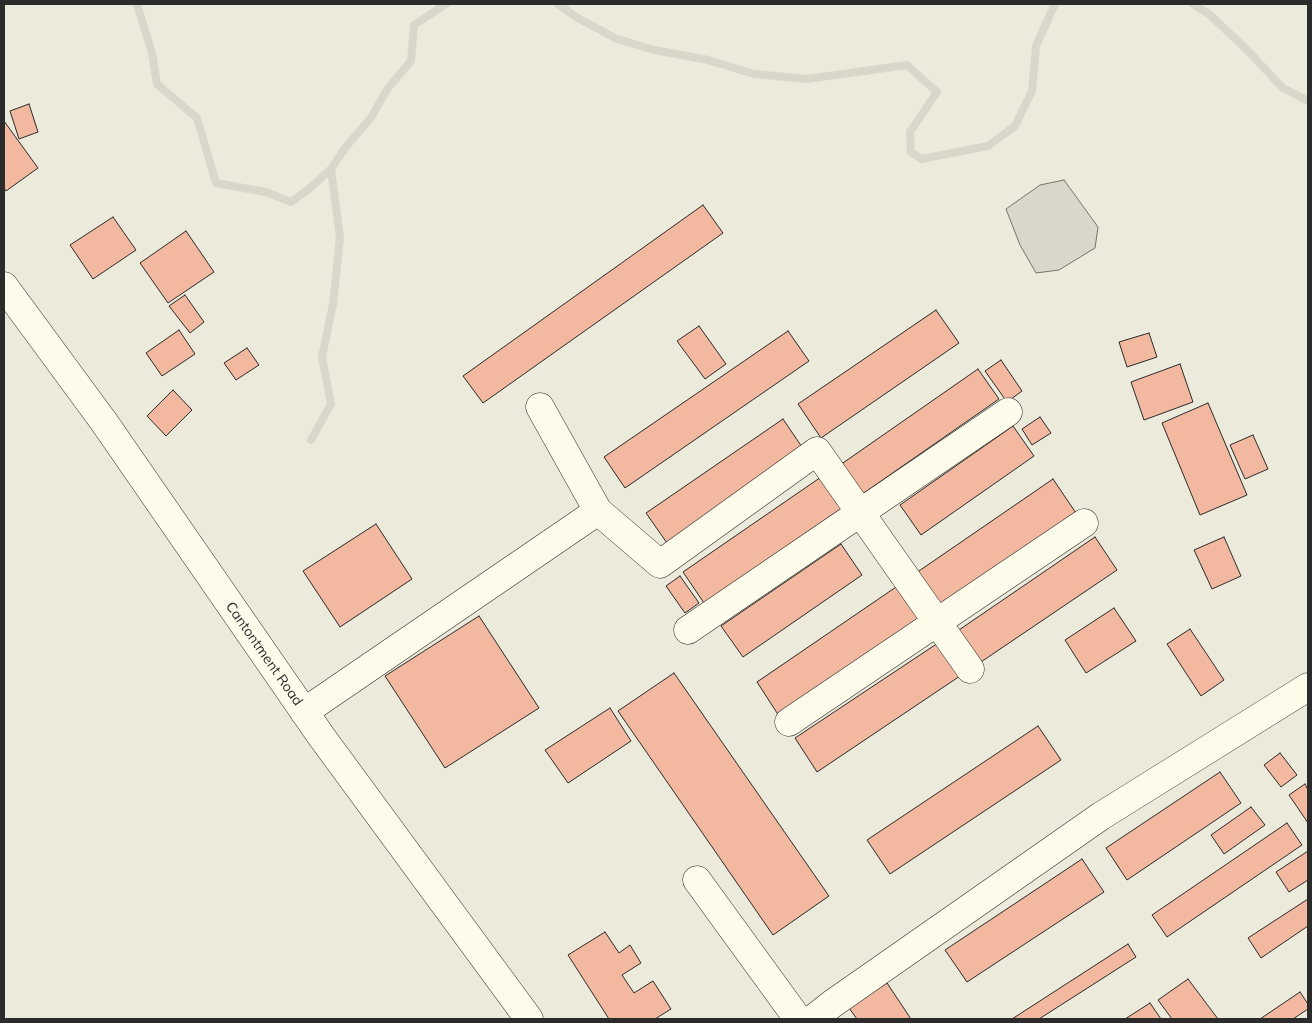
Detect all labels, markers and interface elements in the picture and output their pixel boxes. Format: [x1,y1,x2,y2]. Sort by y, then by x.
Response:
street label: Cantontment Road [222,599,306,709]

